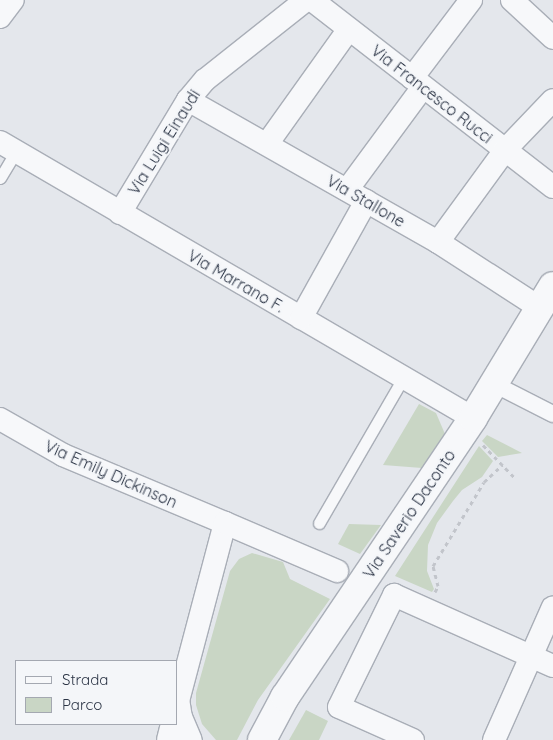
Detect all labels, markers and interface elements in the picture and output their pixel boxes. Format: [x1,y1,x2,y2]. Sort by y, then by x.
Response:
street label: Via Francesco Rucci [367,41,497,147]
street label: Via Luigi Einaudi [124,86,204,198]
street label: Via Stallone [323,171,409,231]
street label: Via Marrano F. [184,246,288,316]
street label: Via Emily Dickinson [42,436,180,512]
street label: Via Saverio Daconto [359,446,459,582]
legend [15,660,178,725]
text: Strada [62,670,108,689]
text: Parco [62,695,102,714]

